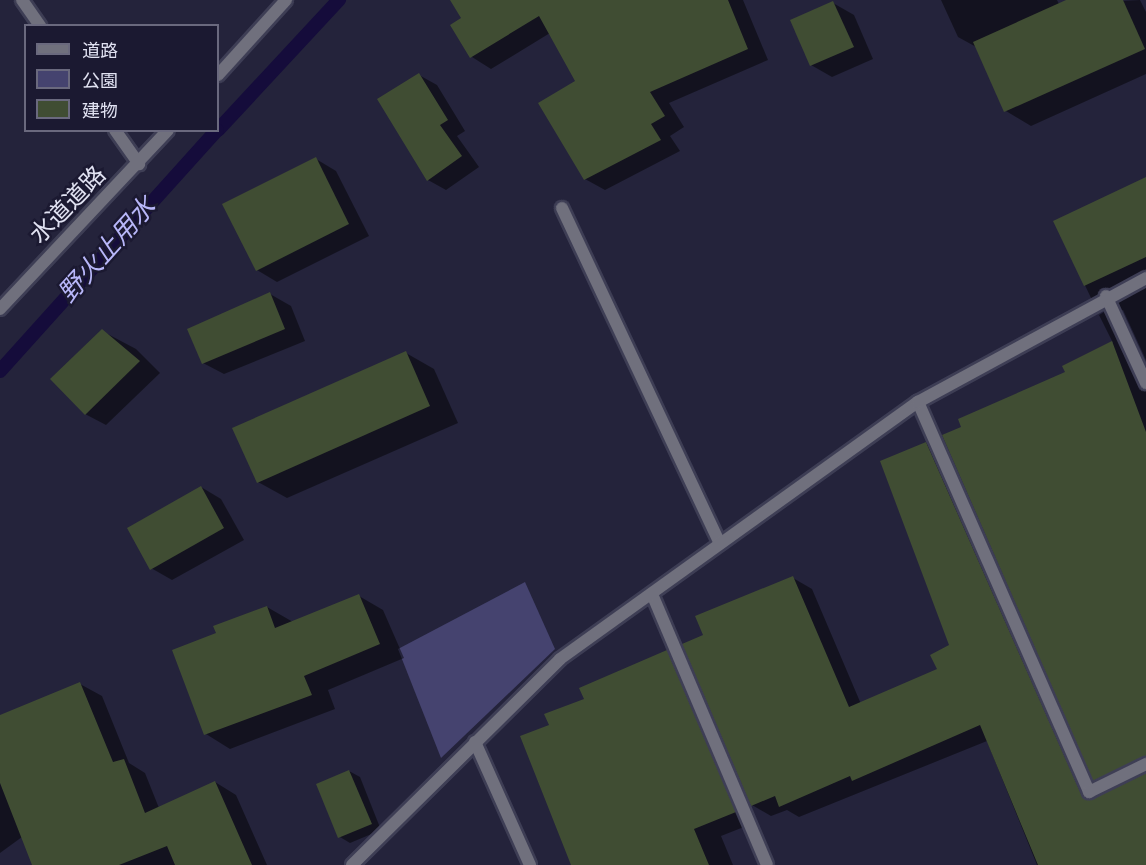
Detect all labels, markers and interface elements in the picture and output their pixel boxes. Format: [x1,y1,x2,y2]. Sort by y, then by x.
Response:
legend [24,24,219,132]
text: 道路 [82,43,118,61]
text: 公園 [82,73,118,91]
text: 建物 [82,103,118,121]
street label: 水道道路 [25,161,113,251]
water label: 野火止用水 [53,192,163,310]

